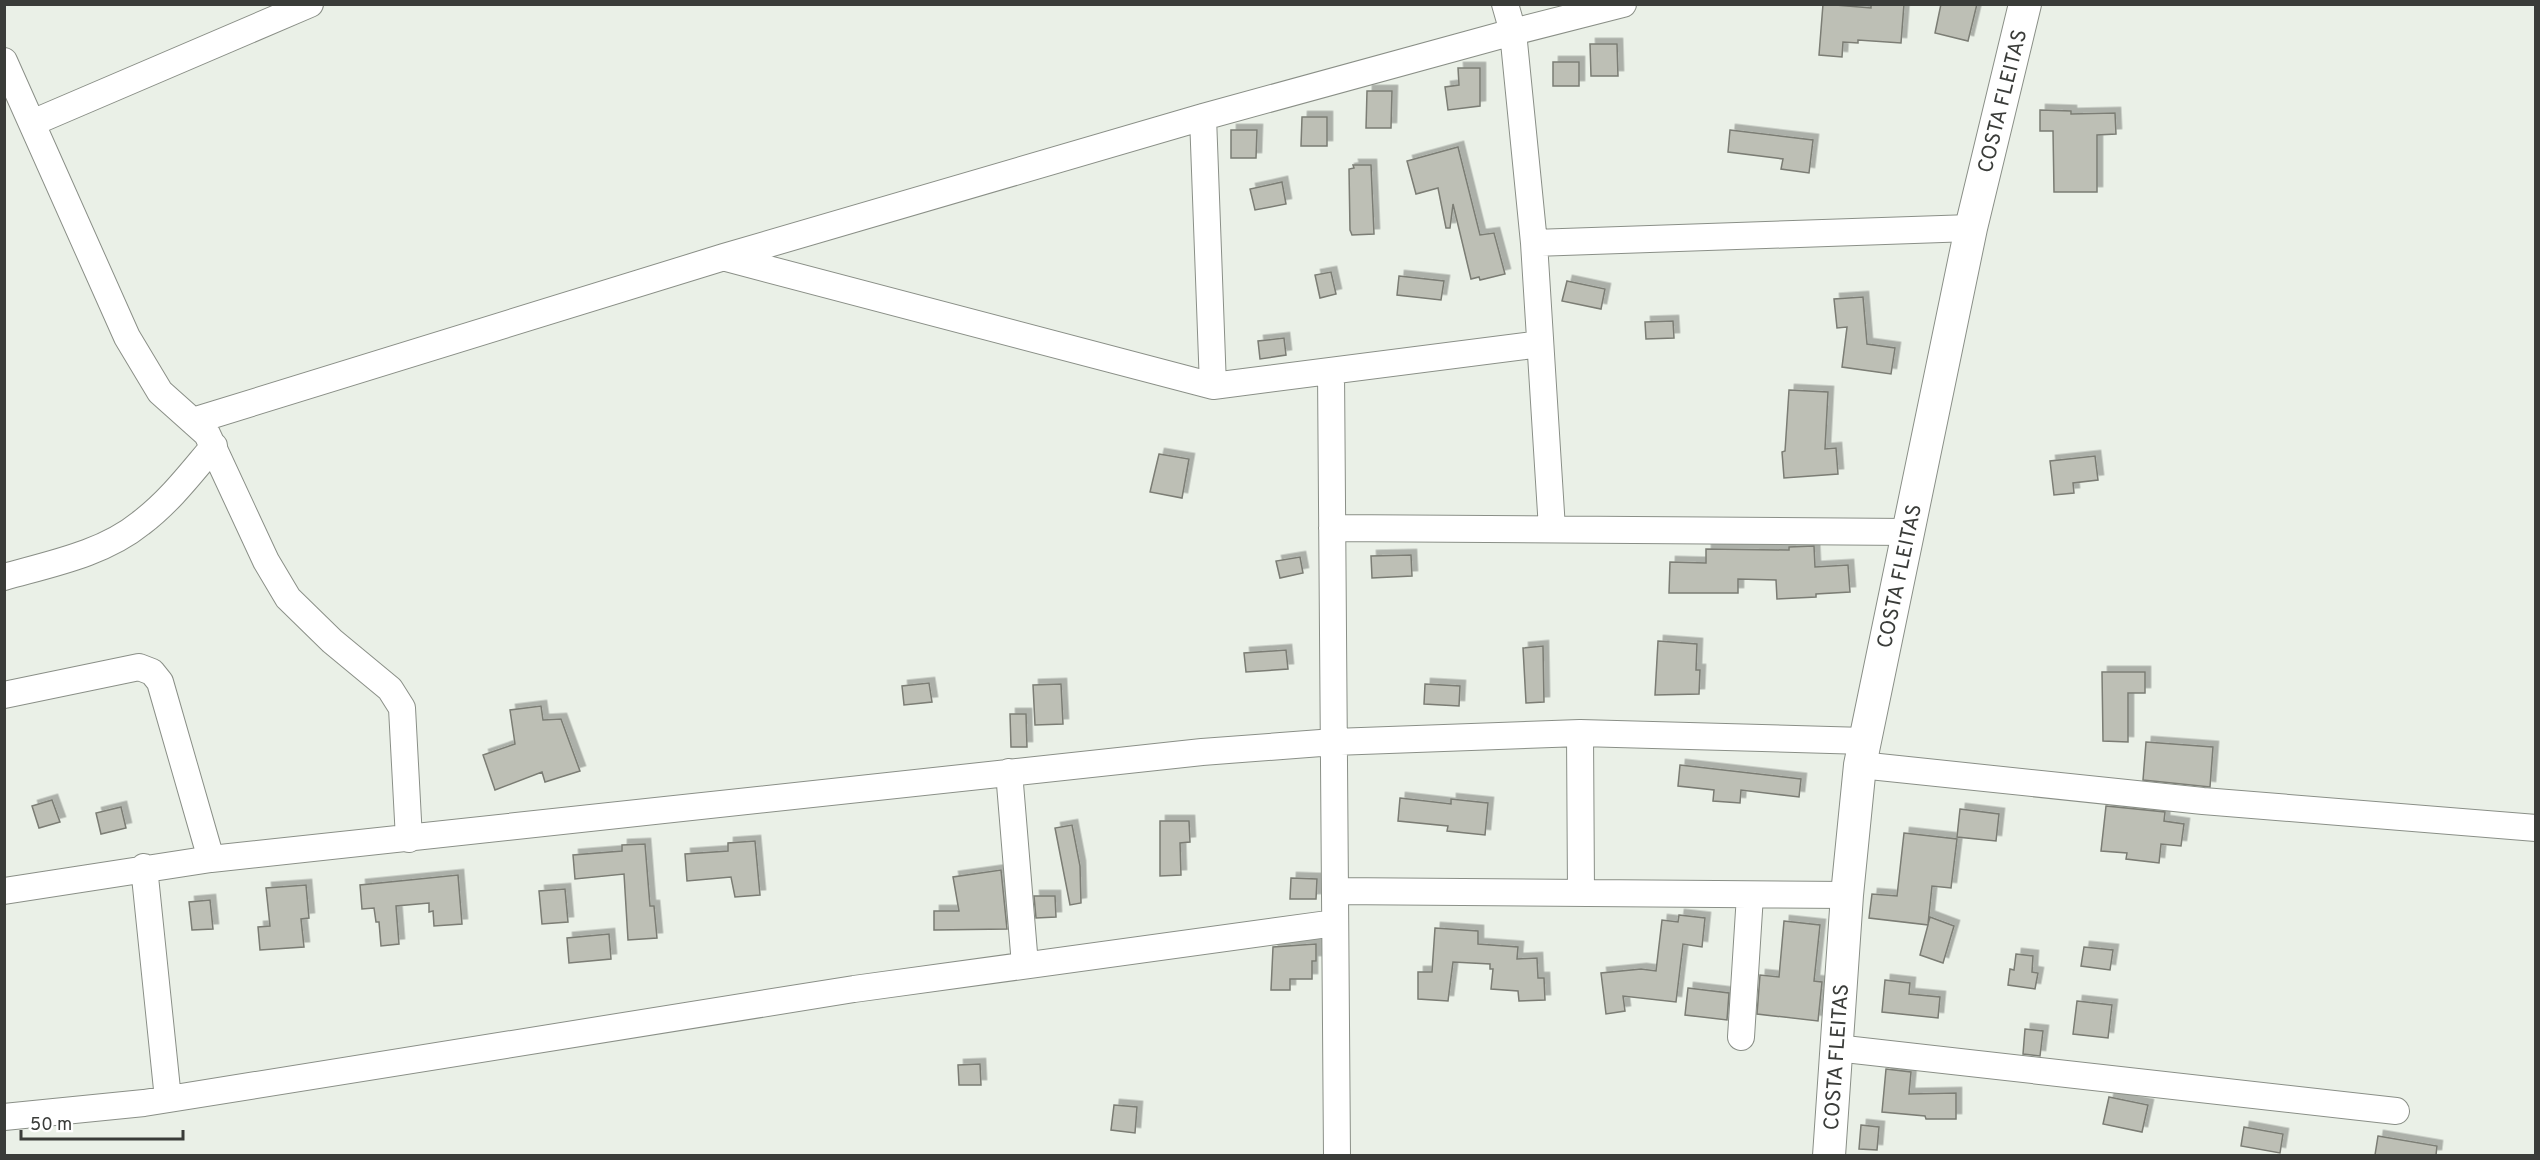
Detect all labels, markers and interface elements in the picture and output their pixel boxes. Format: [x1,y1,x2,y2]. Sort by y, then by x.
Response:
street label: COSTA FLEITAS [1973,27,2034,176]
street label: COSTA FLEITAS [1872,502,1929,651]
street label: COSTA FLEITAS [1819,983,1856,1131]
scale bar [21,1103,183,1141]
text: 50 m [30,1114,72,1137]

